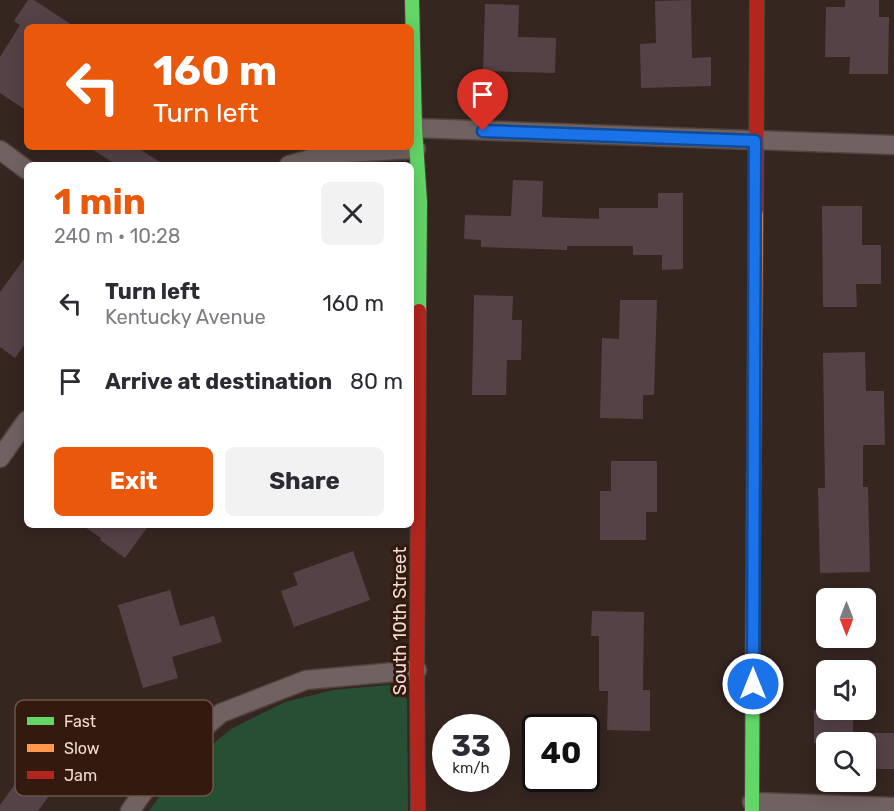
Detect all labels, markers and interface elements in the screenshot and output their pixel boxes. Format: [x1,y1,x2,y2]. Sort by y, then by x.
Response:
text: 160 m [153,46,277,96]
icon: left [54,48,132,126]
pin [457,69,508,131]
icon: arrive [466,78,499,111]
text: Turn left [153,97,258,129]
text: 1 min [54,180,146,223]
button: close [321,182,384,245]
text: 240 m · 10:28 [54,224,181,248]
text: Turn left [105,278,200,305]
icon: left [54,287,87,320]
text: 160 m [322,290,384,317]
text: Kentucky Avenue [105,305,266,329]
icon: arrive [54,365,87,398]
text: Arrive at destination [105,368,332,395]
text: 80 m [350,368,403,395]
button: Exit [54,447,213,516]
button: Share [225,447,384,516]
street label: South 10th Street [389,547,411,695]
north arrow [816,588,876,648]
map controls [816,588,876,792]
position arrow [721,652,785,716]
button: sound [816,660,876,720]
legend [15,700,213,796]
text: Fast [64,712,96,731]
speed limit sign: 40 [522,714,600,792]
text: 33 [451,728,491,764]
button: search [816,732,876,792]
text: Slow [64,739,100,758]
text: km/h [452,759,490,777]
text: Jam [64,766,97,785]

